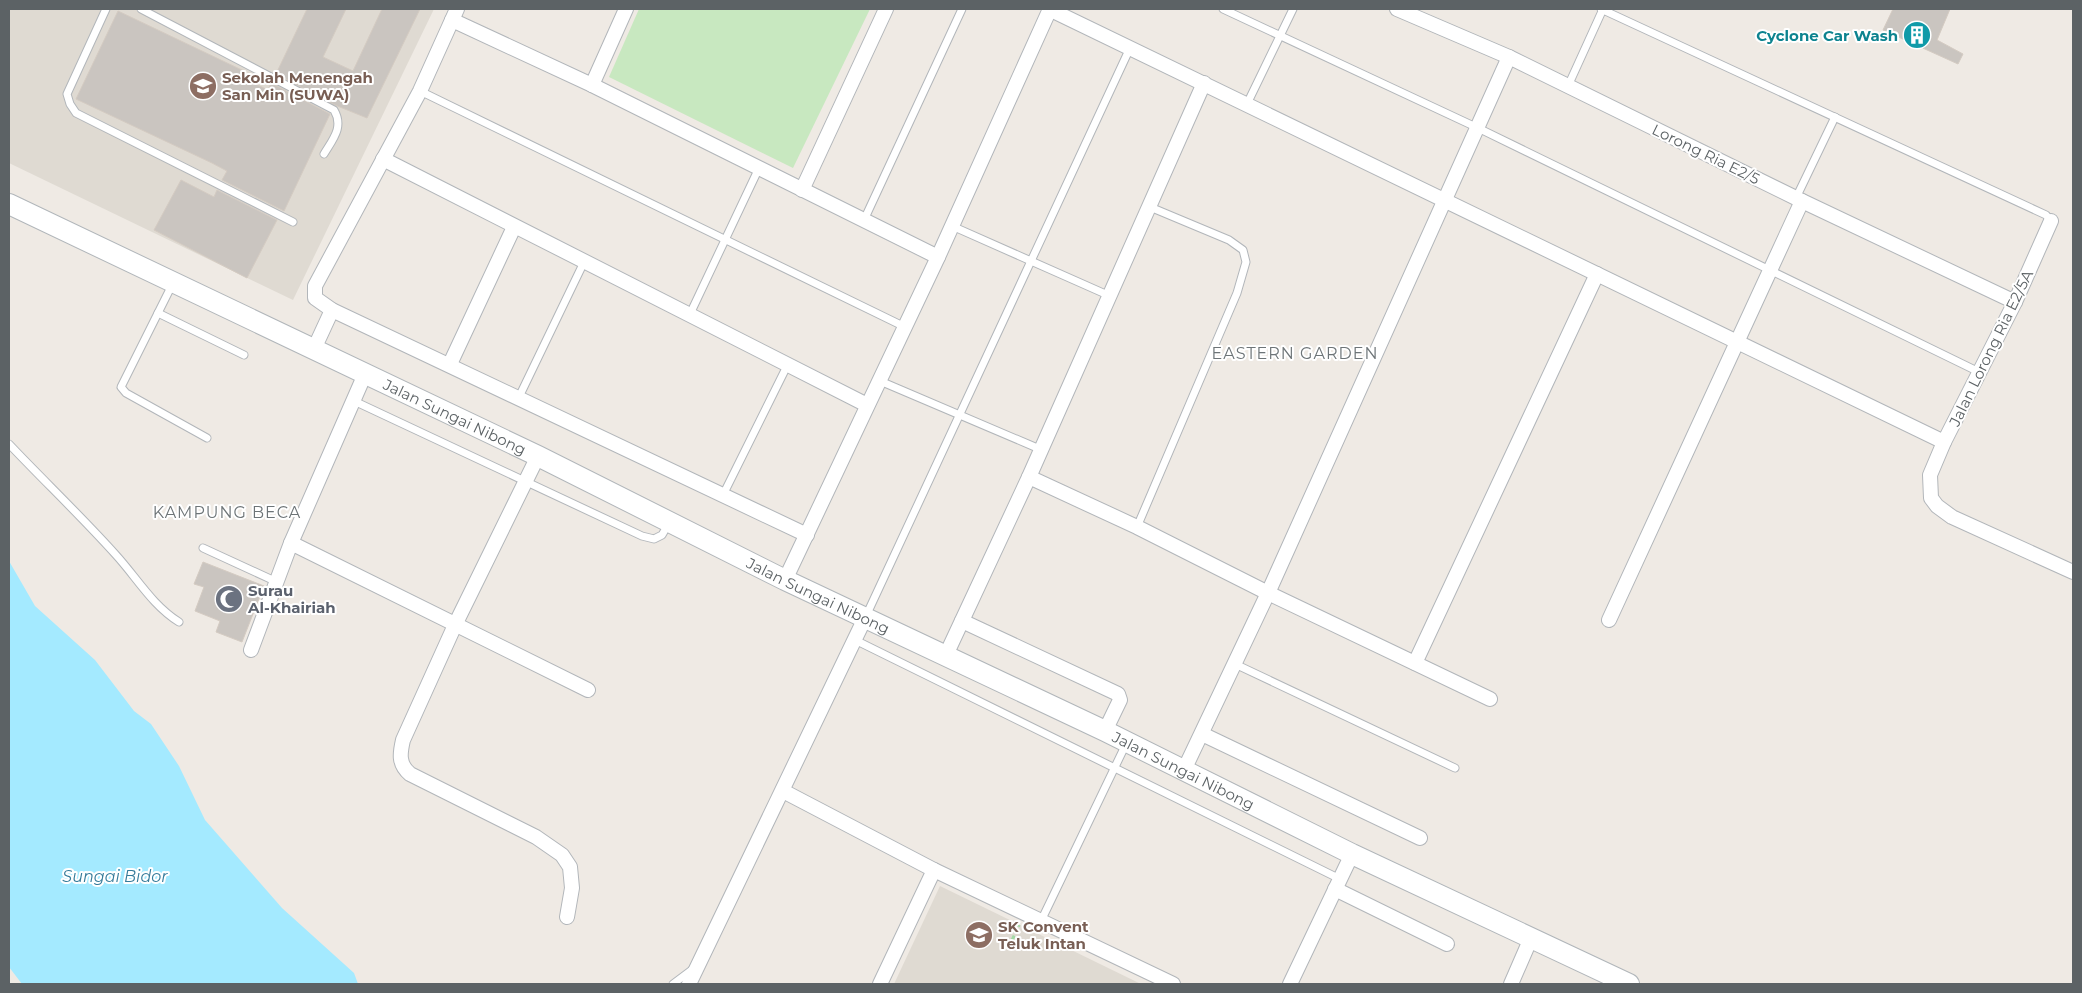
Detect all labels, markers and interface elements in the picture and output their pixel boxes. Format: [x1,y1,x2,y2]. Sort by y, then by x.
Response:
building icon: Cyclone Car Wash [1902,20,1932,50]
place label: Cyclone Car Wash [1756,26,1898,45]
place label: Sekolah Menengah San Min (SUWA) [222,68,373,104]
school or university icon: Sekolah Menengah San Min (SUWA) [188,71,218,101]
street label: Lorong Ria E2/5 [1649,120,1763,188]
street label: Jalan Lorong Ria E2/5A [1944,267,2037,430]
district label: EASTERN GARDEN [1212,344,1378,363]
street label: Jalan Sungai Nibong [379,374,530,459]
district label: KAMPUNG BECA [153,503,301,522]
street label: Jalan Sungai Nibong [743,552,893,638]
place label: Surau Al-Khairiah [247,581,336,617]
mosque icon: Surau Al-Khairiah [214,584,244,614]
street label: Jalan Sungai Nibong [1109,726,1258,813]
water label: Sungai Bidor [62,867,168,886]
place label: SK Convent Teluk Intan [998,917,1089,953]
school or university icon: SK Convent Teluk Intan [964,920,994,950]

